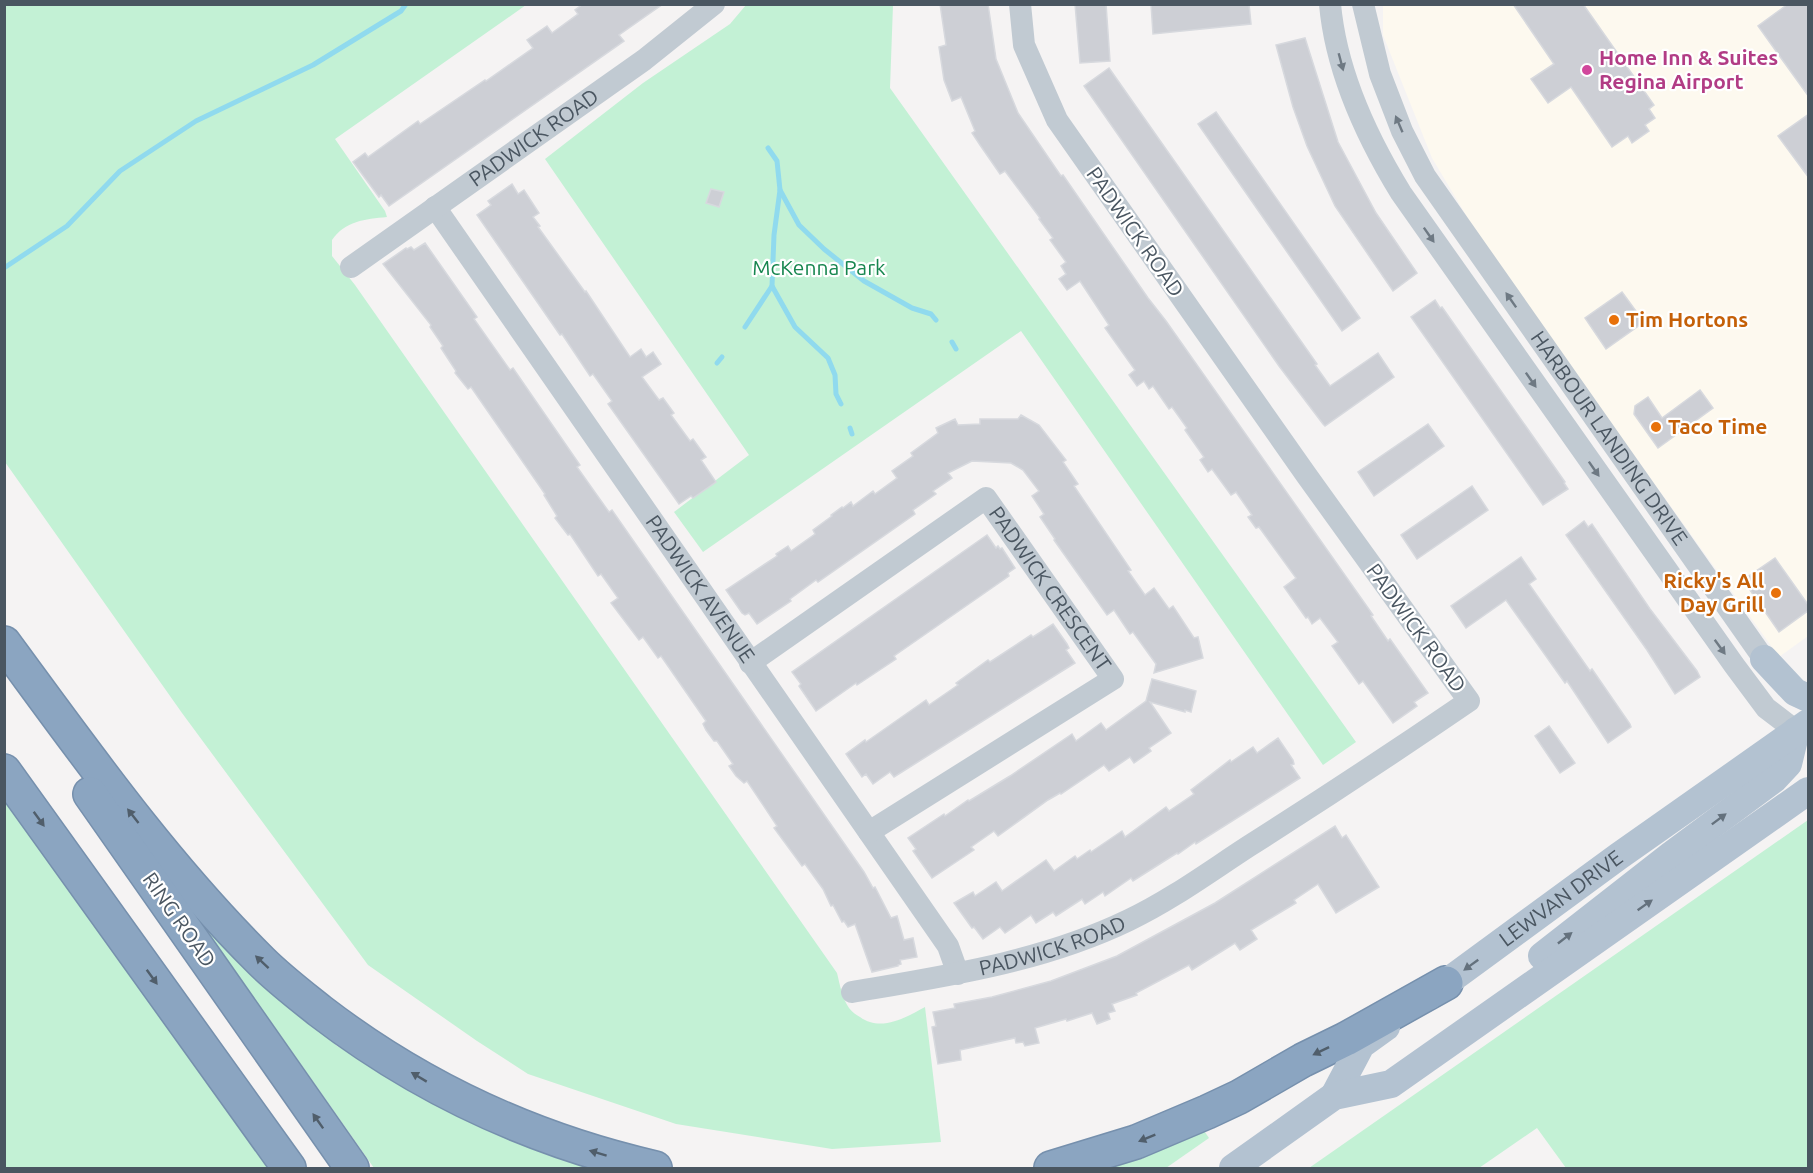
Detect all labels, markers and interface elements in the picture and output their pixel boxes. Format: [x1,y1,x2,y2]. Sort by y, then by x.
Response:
place label: Home Inn & Suites Regina Airport [1599,45,1778,93]
one-way arrow [1337,53,1346,71]
marker: Home Inn & Suites Regina Airport [1580,63,1594,77]
street label: PADWICK ROAD [464,83,603,191]
one-way arrow [1394,114,1404,132]
street label: PADWICK ROAD [1082,162,1189,301]
one-way arrow [1423,226,1435,242]
park label: McKenna Park [752,255,886,279]
one-way arrow [1505,293,1517,309]
place label: Tim Hortons [1626,307,1748,331]
marker: Tim Hortons [1607,313,1621,327]
street label: HARBOUR LANDING DRIVE [1527,326,1693,549]
one-way arrow [1525,371,1537,387]
place label: Taco Time [1668,414,1767,438]
marker: Taco Time [1649,420,1663,434]
one-way arrow [1588,461,1600,477]
street label: PADWICK CRESCENT [985,501,1117,675]
street label: PADWICK AVENUE [641,510,760,667]
street label: PADWICK ROAD [1362,559,1471,696]
place label: Ricky's All Day Grill [1663,568,1764,616]
marker: Ricky's All Day Grill [1769,586,1783,600]
one-way arrow [1714,639,1726,654]
one-way arrow [127,808,140,824]
one-way arrow [32,811,44,826]
one-way arrow [1712,814,1727,826]
street label: LEWVAN DRIVE [1494,845,1627,951]
street label: RING ROAD [138,868,221,971]
one-way arrow [1637,899,1653,911]
street label: PADWICK ROAD [977,910,1129,980]
one-way arrow [1557,933,1572,945]
one-way arrow [255,955,270,969]
one-way arrow [1463,959,1479,971]
one-way arrow [146,969,158,985]
one-way arrow [1312,1047,1329,1056]
one-way arrow [411,1071,427,1082]
one-way arrow [312,1113,324,1129]
one-way arrow [1137,1133,1155,1143]
one-way arrow [589,1148,607,1157]

